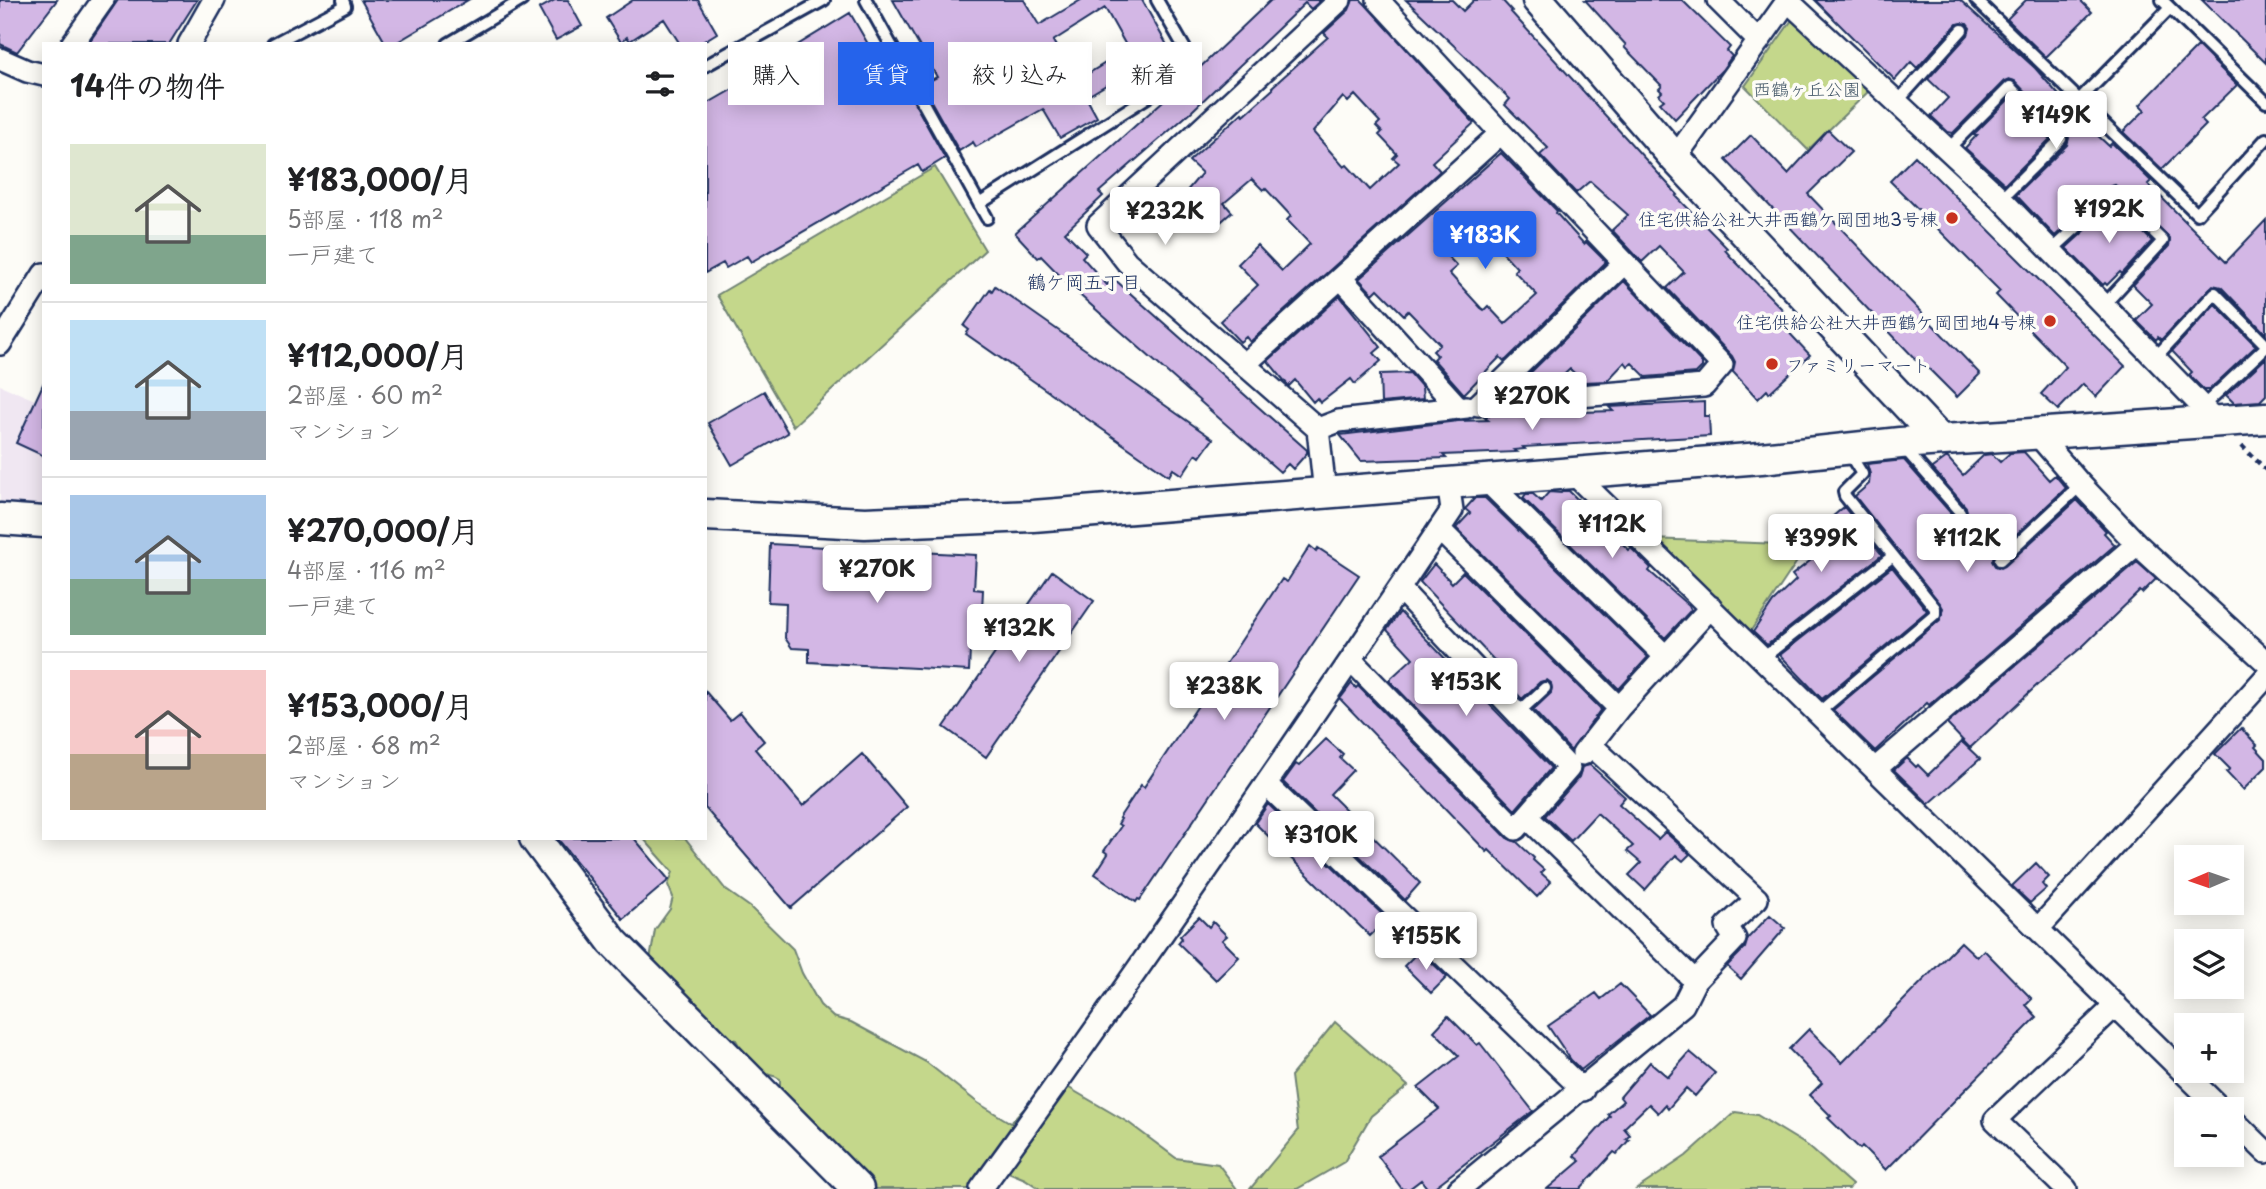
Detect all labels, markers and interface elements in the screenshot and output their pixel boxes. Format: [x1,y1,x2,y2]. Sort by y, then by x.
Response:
chip: 購入 [728,42,824,105]
chip: 賃貸 [838,42,934,105]
chip: 絞り込み [948,42,1092,105]
chip: 新着 [1106,42,1202,105]
text: 14件の物件 [70,62,225,107]
icon: filters [641,65,679,103]
park label: 西鶴ヶ丘公園 [1753,75,1861,102]
pin: ¥149K [2007,92,2105,151]
text: ¥149K [2021,96,2091,131]
text: ¥183,000/月 [287,156,474,201]
icon: home [126,172,210,256]
pin: ¥192K [2060,186,2158,245]
pin: ¥232K [1116,188,1214,247]
text: ¥192K [2074,190,2144,225]
text: ¥232K [1126,192,1204,227]
text: 5部屋 · 118 m² [287,201,444,236]
place label: 住宅供給公社大井西鶴ケ岡団地3号棟 [1638,205,1938,232]
marker: 住宅供給公社大井西鶴ケ岡団地3号棟 [1944,210,1960,226]
pin: ¥183K [1436,212,1534,271]
text: ¥183K [1449,216,1521,251]
text: 一戸建て [287,236,379,271]
district label: 鶴ケ岡五丁目 [1027,267,1141,295]
place label: 住宅供給公社大井西鶴ケ岡団地4号棟 [1736,308,2036,335]
marker: 住宅供給公社大井西鶴ケ岡団地4号棟 [2042,313,2058,329]
text: ¥112,000/月 [287,332,469,377]
icon: home [126,348,210,432]
place label: ファミリーマート [1786,351,1930,378]
marker: ファミリーマート [1764,356,1780,372]
pin: ¥270K [1483,372,1581,432]
text: 2部屋 · 60 m² [287,377,443,412]
text: ¥270K [1494,377,1570,412]
text: マンション [287,412,401,447]
pin: ¥112K [1563,500,1661,560]
text: ¥112K [1578,505,1646,540]
text: ¥270,000/月 [287,507,479,552]
pin: ¥399K [1772,514,1870,574]
pin: ¥112K [1918,514,2016,574]
text: ¥399K [1784,519,1858,554]
text: ¥112K [1933,519,2001,554]
icon: home [126,523,210,607]
pin: ¥270K [828,546,926,605]
text: ¥270K [839,550,915,585]
text: 4部屋 · 116 m² [287,552,446,587]
text: 一戸建て [287,587,379,622]
pin: ¥132K [970,604,1068,664]
text: ¥132K [983,609,1055,644]
pin: ¥153K [1417,658,1515,718]
pin: ¥238K [1175,662,1273,722]
text: ¥153K [1430,663,1502,698]
text: ¥238K [1185,667,1263,702]
text: ¥153,000/月 [287,682,474,727]
icon: home [126,698,210,782]
text: 2部屋 · 68 m² [287,727,441,762]
text: マンション [287,762,401,797]
pin: ¥310K [1272,812,1370,871]
text: ¥310K [1284,816,1358,851]
north arrow [2174,845,2244,915]
map controls [2174,845,2244,1167]
pin: ¥155K [1377,912,1475,972]
text: ¥155K [1391,917,1461,952]
button: layers [2174,929,2244,999]
button: + [2174,1013,2244,1083]
button: − [2174,1097,2244,1167]

